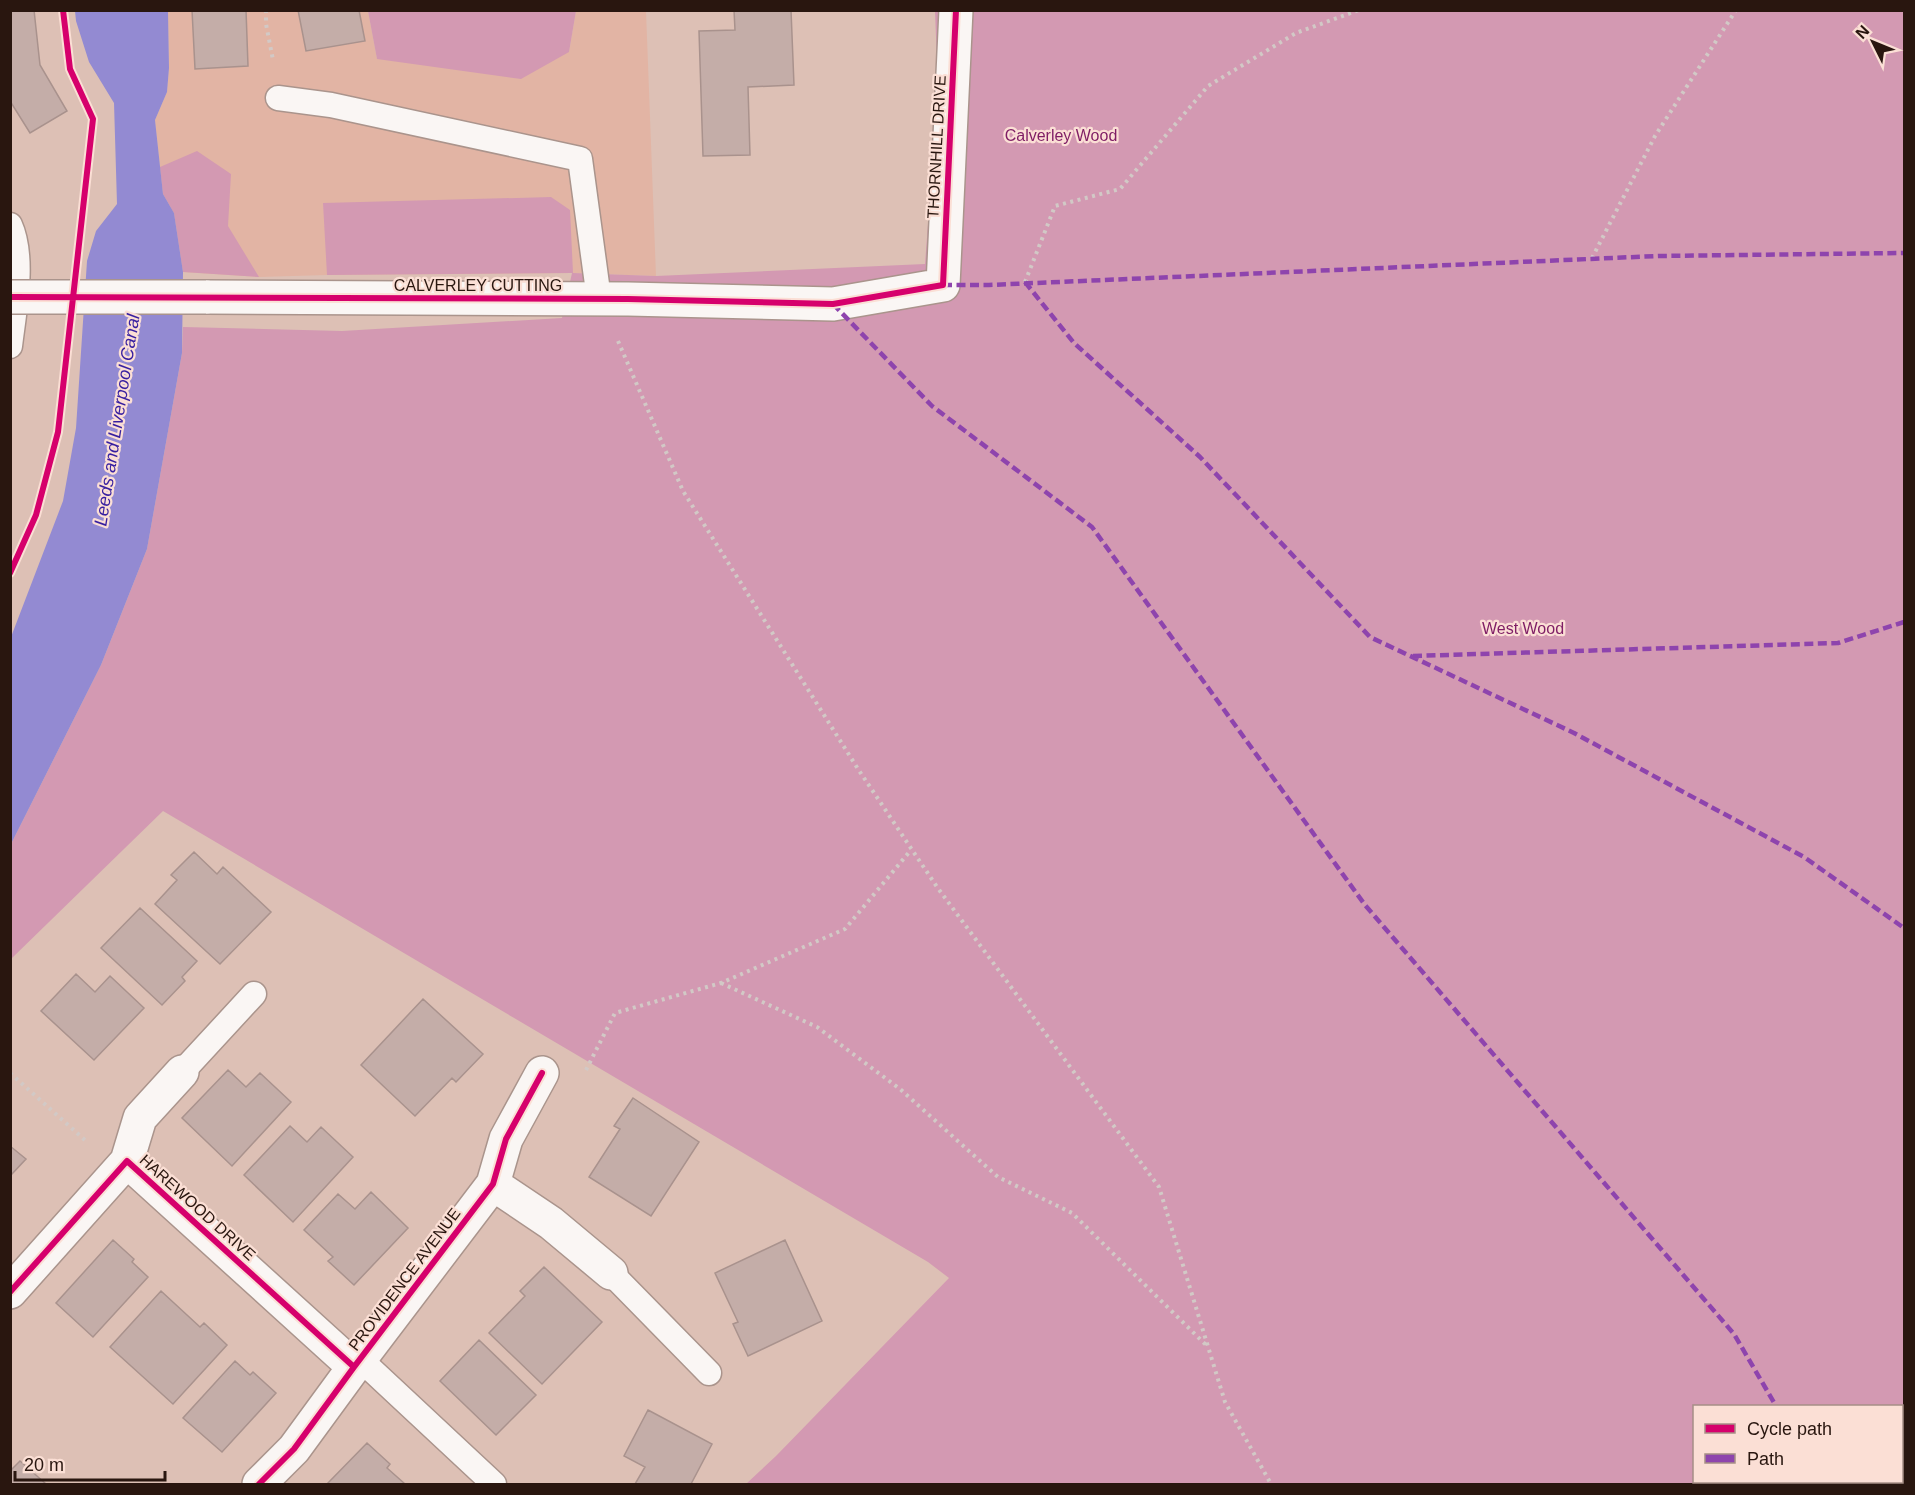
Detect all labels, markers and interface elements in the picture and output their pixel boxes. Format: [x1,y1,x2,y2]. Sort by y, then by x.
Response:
north arrow [1843,12,1903,72]
text: N [1852,22,1873,42]
street label: THORNHILL DRIVE [924,75,949,219]
park label: Calverley Wood [1005,127,1117,144]
street label: CALVERLEY CUTTING [394,277,562,294]
water label: Leeds and Liverpool Canal [90,312,144,527]
park label: West Wood [1482,620,1564,637]
street label: HAREWOOD DRIVE [136,1151,259,1264]
street label: PROVIDENCE AVENUE [345,1205,464,1354]
legend [1693,1405,1903,1483]
text: Cycle path [1747,1419,1832,1439]
scale bar [15,1444,165,1482]
text: Path [1747,1449,1784,1469]
text: 20 m [24,1455,64,1475]

